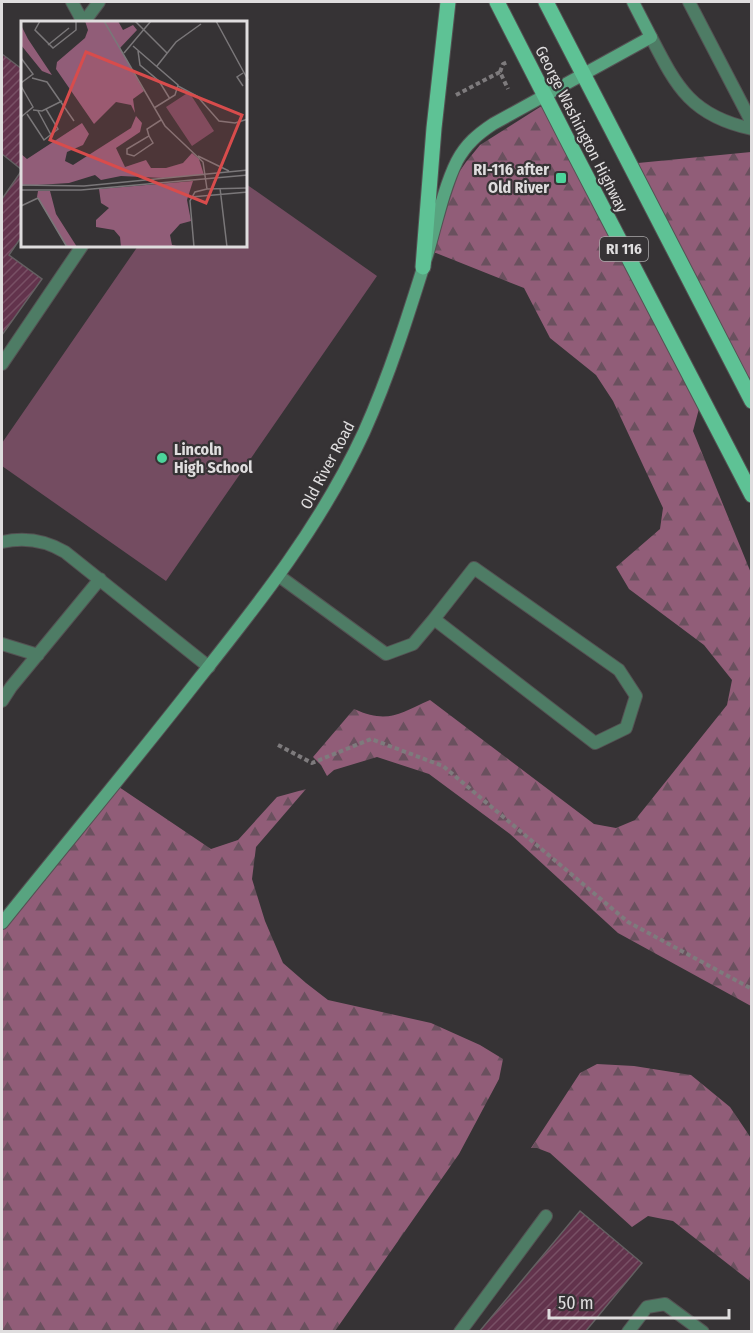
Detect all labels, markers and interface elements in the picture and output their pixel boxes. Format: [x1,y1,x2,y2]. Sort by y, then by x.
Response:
inset map [21,21,248,248]
street label: George Washington Highway [531,43,632,217]
place label: RI-116 after Old River [473,160,549,197]
marker: RI-116 after Old River [554,171,568,185]
road number: RI 116 [600,237,648,261]
street label: Old River Road [296,418,359,512]
place label: Lincoln High School [174,440,253,477]
marker: Lincoln High School [155,451,169,465]
scale bar [549,1282,729,1320]
text: 50 m [558,1292,594,1314]

